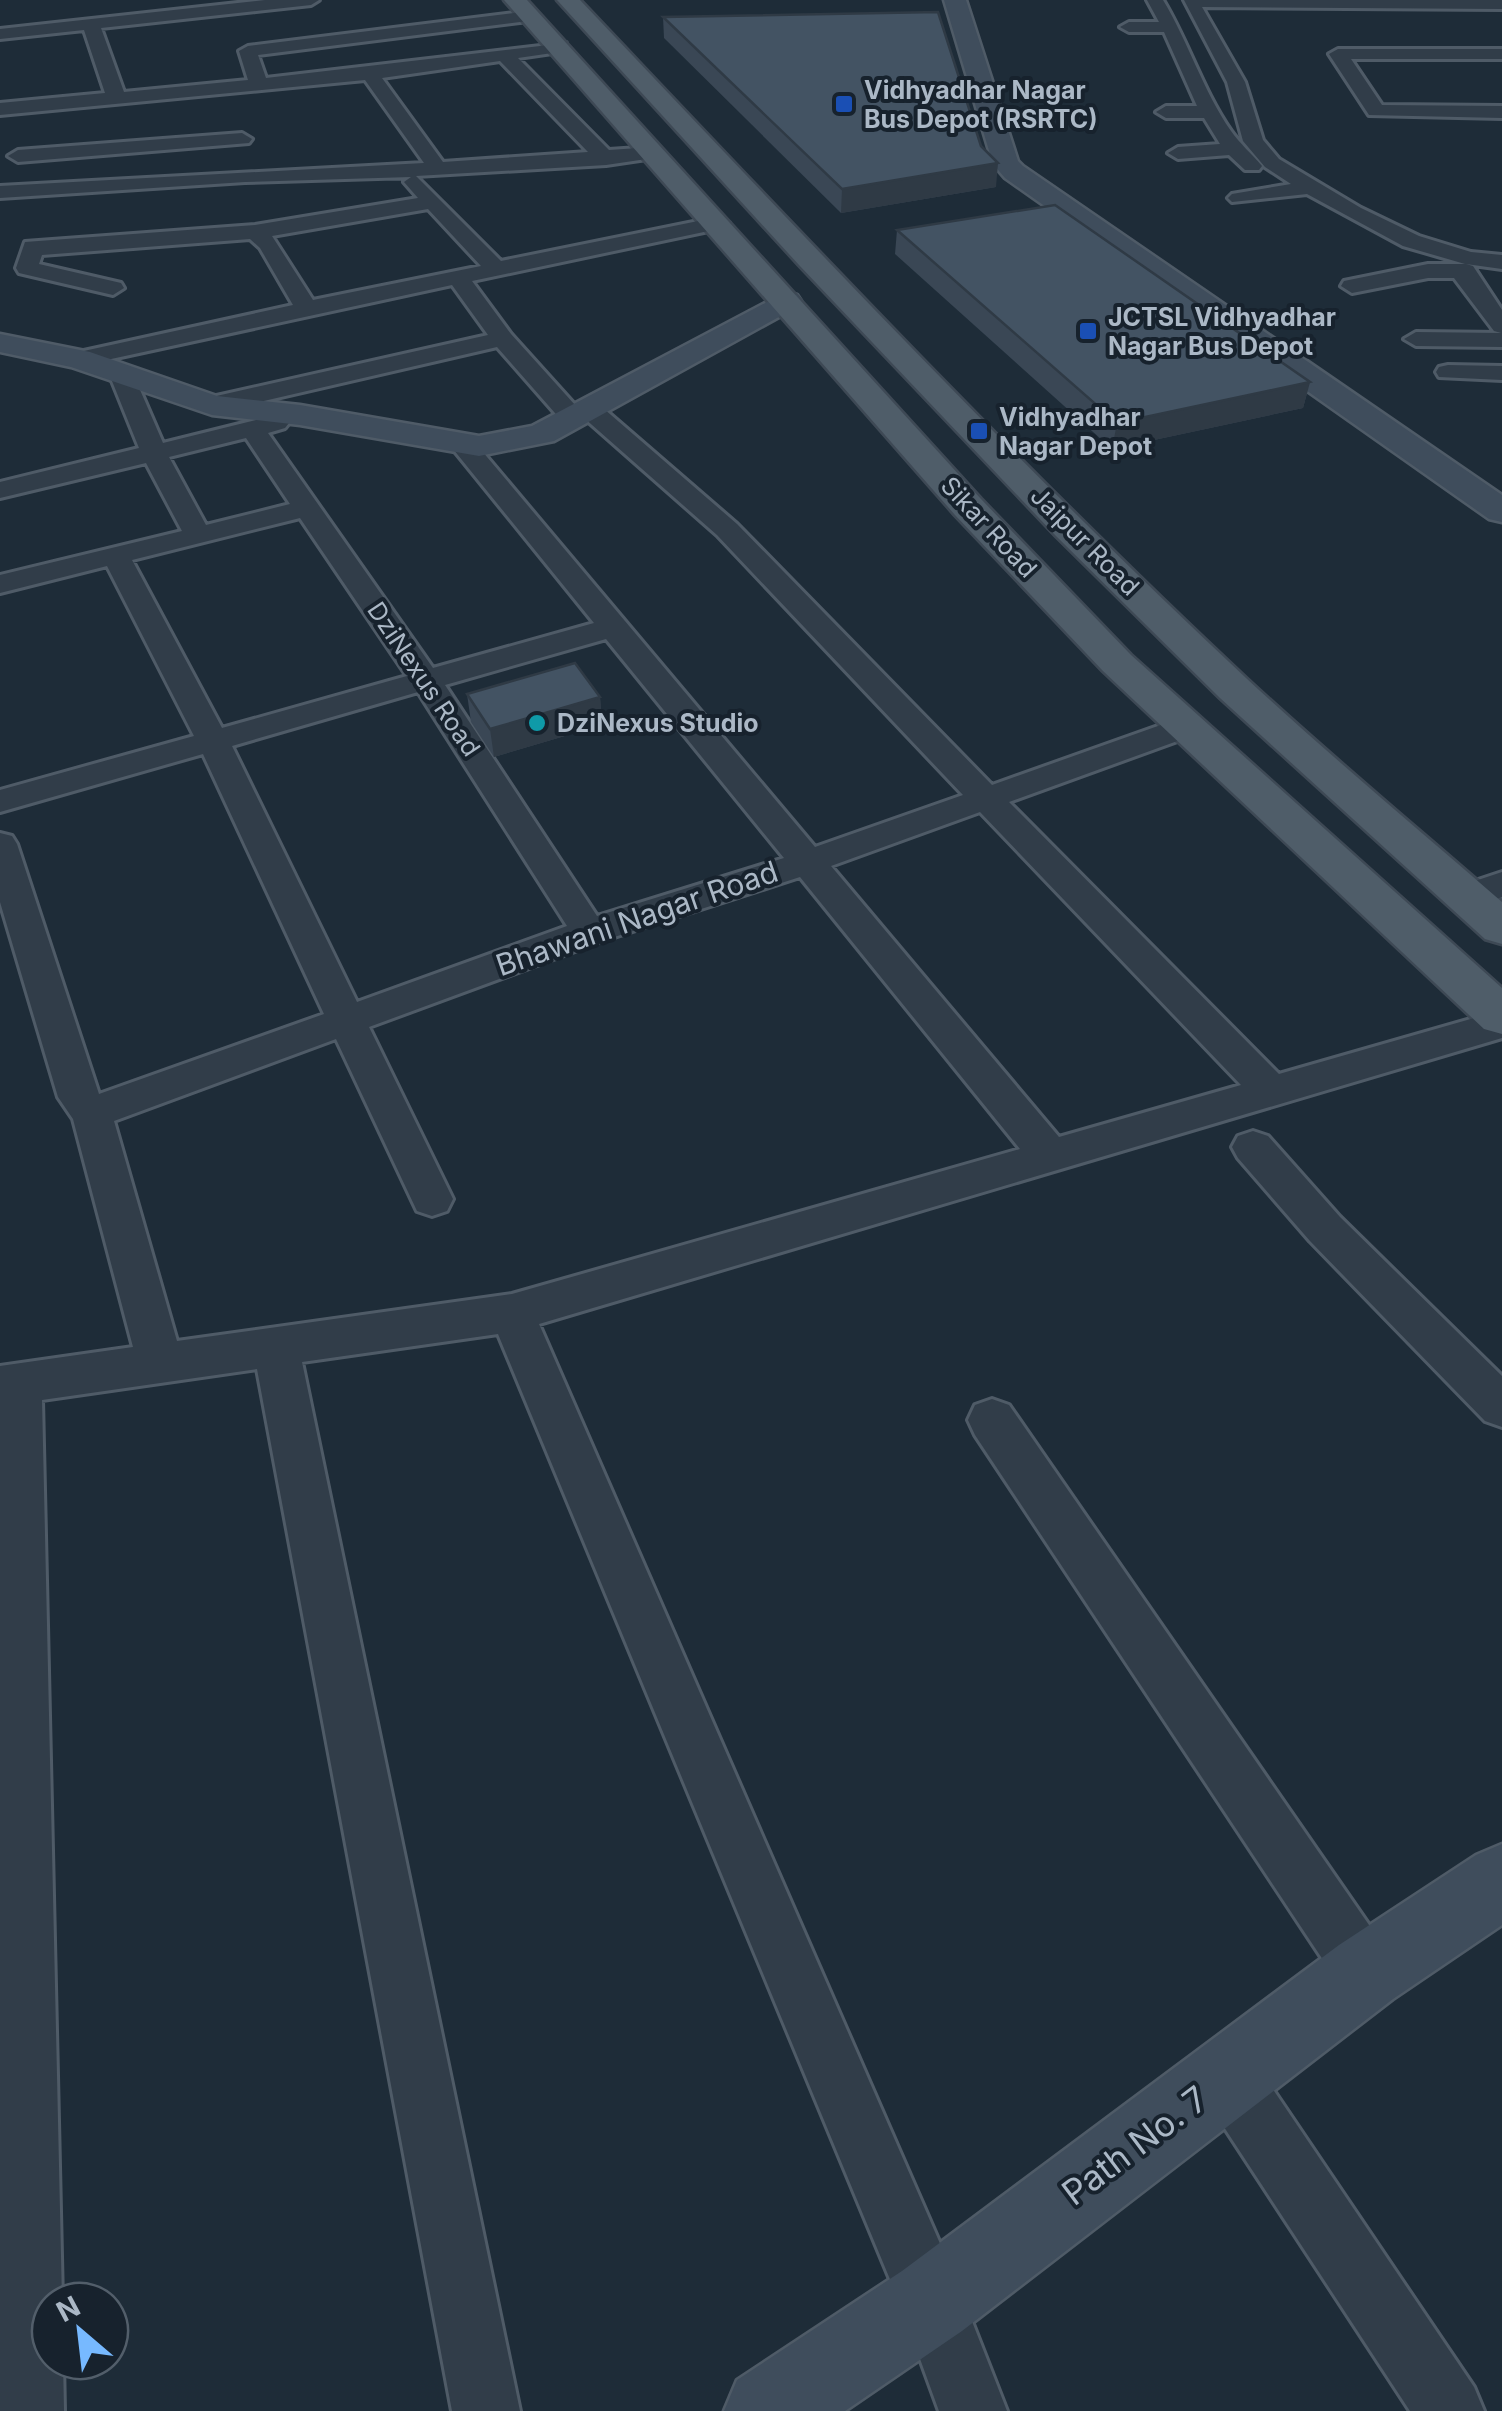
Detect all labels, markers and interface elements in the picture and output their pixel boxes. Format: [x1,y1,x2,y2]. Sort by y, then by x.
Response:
place label: Vidhyadhar Nagar Bus Depot (RSRTC) [864,75,1098,134]
marker: Vidhyadhar Nagar Bus Depot (RSRTC) [833,93,855,115]
place label: JCTSL Vidhyadhar Nagar Bus Depot [1108,302,1336,361]
marker: JCTSL Vidhyadhar Nagar Bus Depot [1077,320,1099,342]
place label: Vidhyadhar Nagar Depot [999,402,1152,461]
marker: Vidhyadhar Nagar Depot [968,420,990,442]
street label: Sikar Road [935,470,1043,584]
street label: Jaipur Road [1024,480,1146,602]
street label: DziNexus Road [361,596,487,762]
place label: DziNexus Studio [557,708,759,738]
marker: DziNexus Studio [526,712,548,734]
street label: Bhawani Nagar Road [491,853,782,983]
street label: Path No. 7 [1053,2077,1215,2213]
north arrow [30,2281,130,2381]
text: N [51,2289,86,2329]

